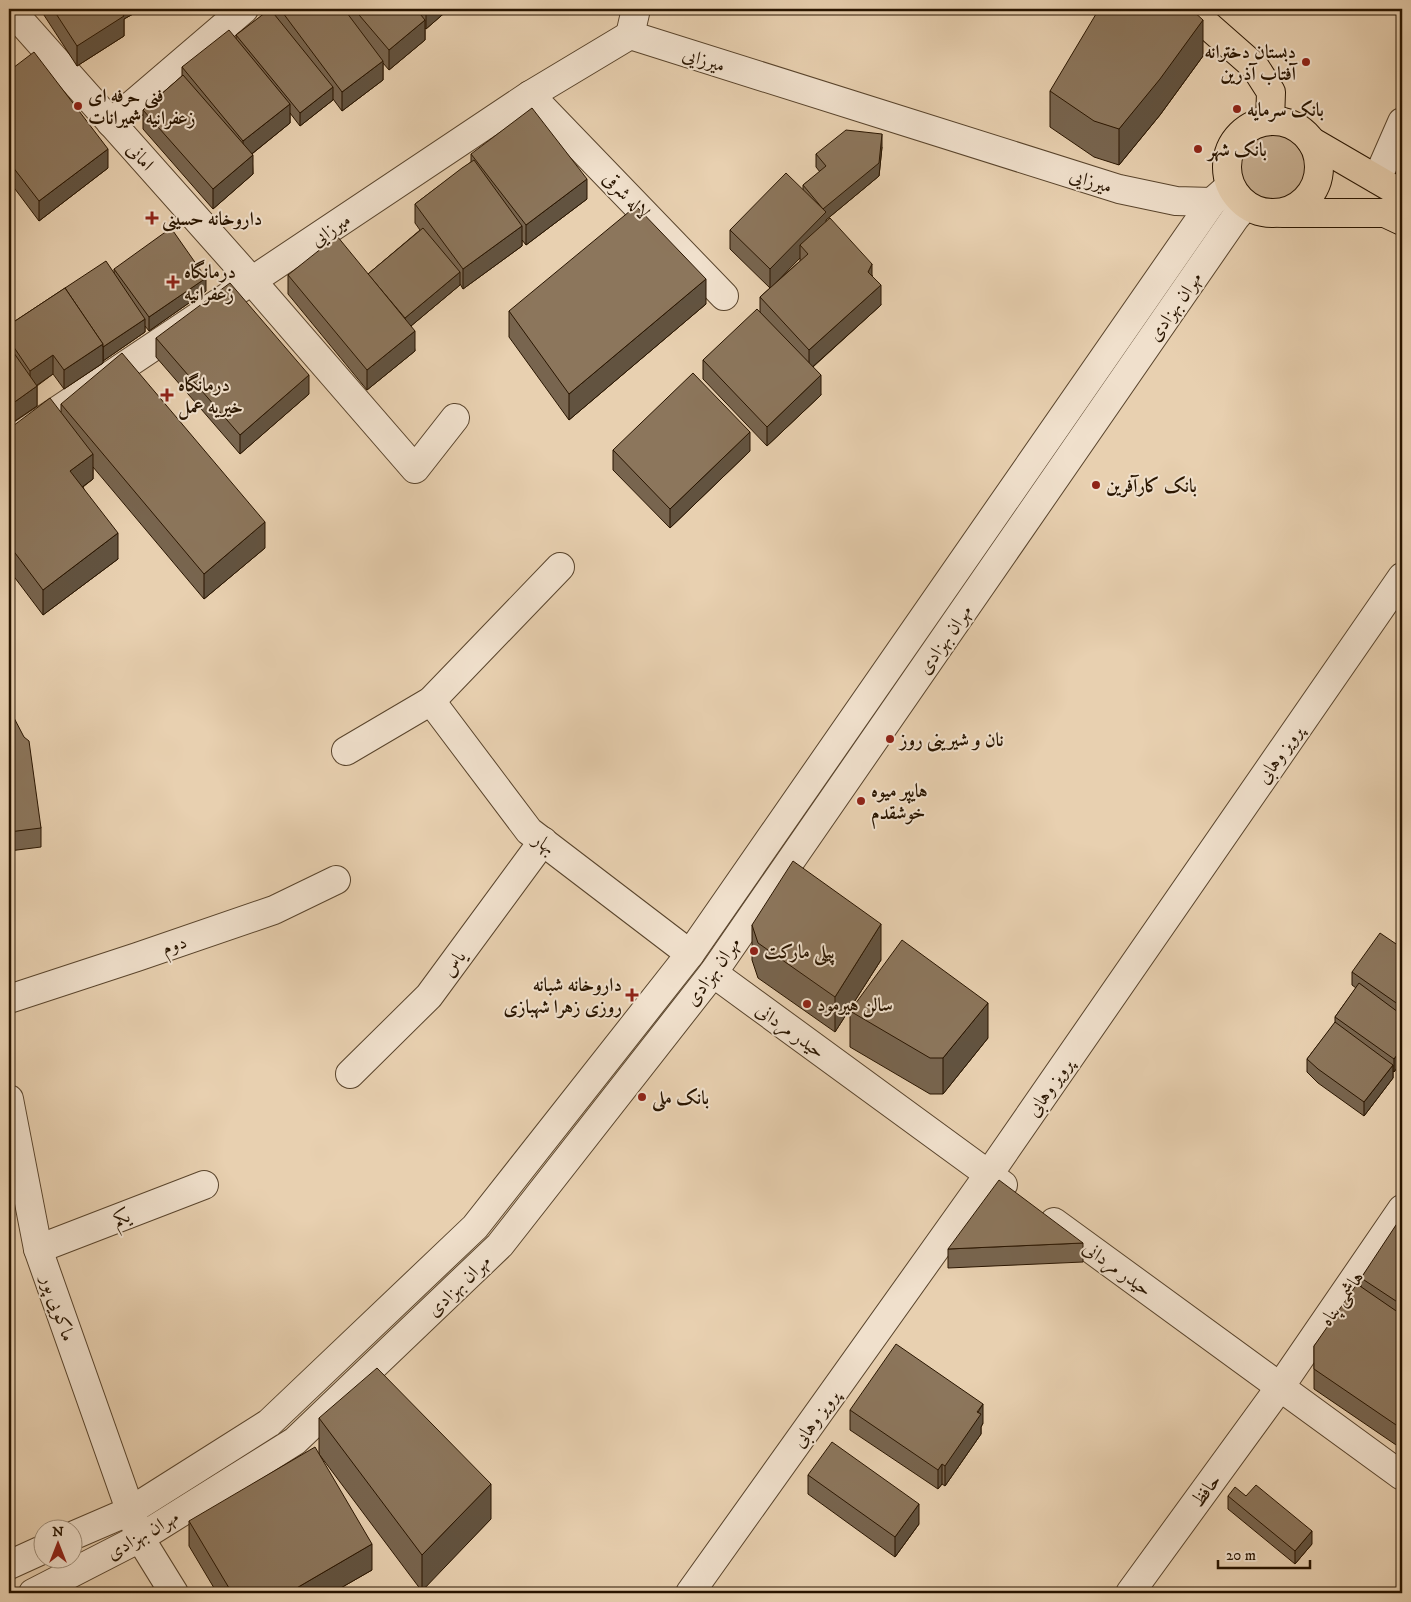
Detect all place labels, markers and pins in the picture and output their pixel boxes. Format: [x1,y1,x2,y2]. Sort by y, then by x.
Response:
place label: دبستان دخترانه آفتاب آذرین [1205,41,1299,86]
marker: دبستان دخترانه آفتاب آذرین [1300,56,1312,68]
place label: فنی حرفه ای زعفرانیه شمیرانات [88,85,196,130]
place label: بانک سرمایه [1247,99,1324,122]
marker: فنی حرفه ای زعفرانیه شمیرانات [72,100,84,112]
marker: بانک سرمایه [1231,103,1243,115]
place label: بانک شهر [1206,139,1267,162]
marker: بانک شهر [1192,143,1204,155]
place label: داروخانه حسینی [162,208,262,232]
marker: داروخانه حسینی [146,212,158,224]
place label: درمانگاه زعفرانیه [184,259,236,306]
marker: درمانگاه زعفرانیه [166,275,180,289]
place label: درمانگاه خیریه عمل [178,372,243,420]
marker: درمانگاه خیریه عمل [160,388,174,402]
place label: بانک کارآفرین [1106,474,1197,498]
marker: بانک کارآفرین [1090,479,1102,491]
place label: نان و شيرينى روز [898,729,1004,752]
marker: نان و شيرينى روز [884,733,896,745]
place label: هایپر میوه خوشقدم [871,780,928,830]
marker: هایپر میوه خوشقدم [855,795,867,807]
place label: پیلی مارکت [764,941,835,967]
marker: پیلی مارکت [748,945,760,957]
place label: داروخانه شبانه روزی زهرا شهبازی [503,974,622,1019]
marker: داروخانه شبانه روزی زهرا شهبازی [626,989,638,1001]
place label: سالن هیرمود [817,994,893,1018]
marker: سالن هیرمود [801,998,813,1010]
place label: بانک ملی [651,1087,710,1113]
marker: بانک ملی [636,1091,648,1103]

